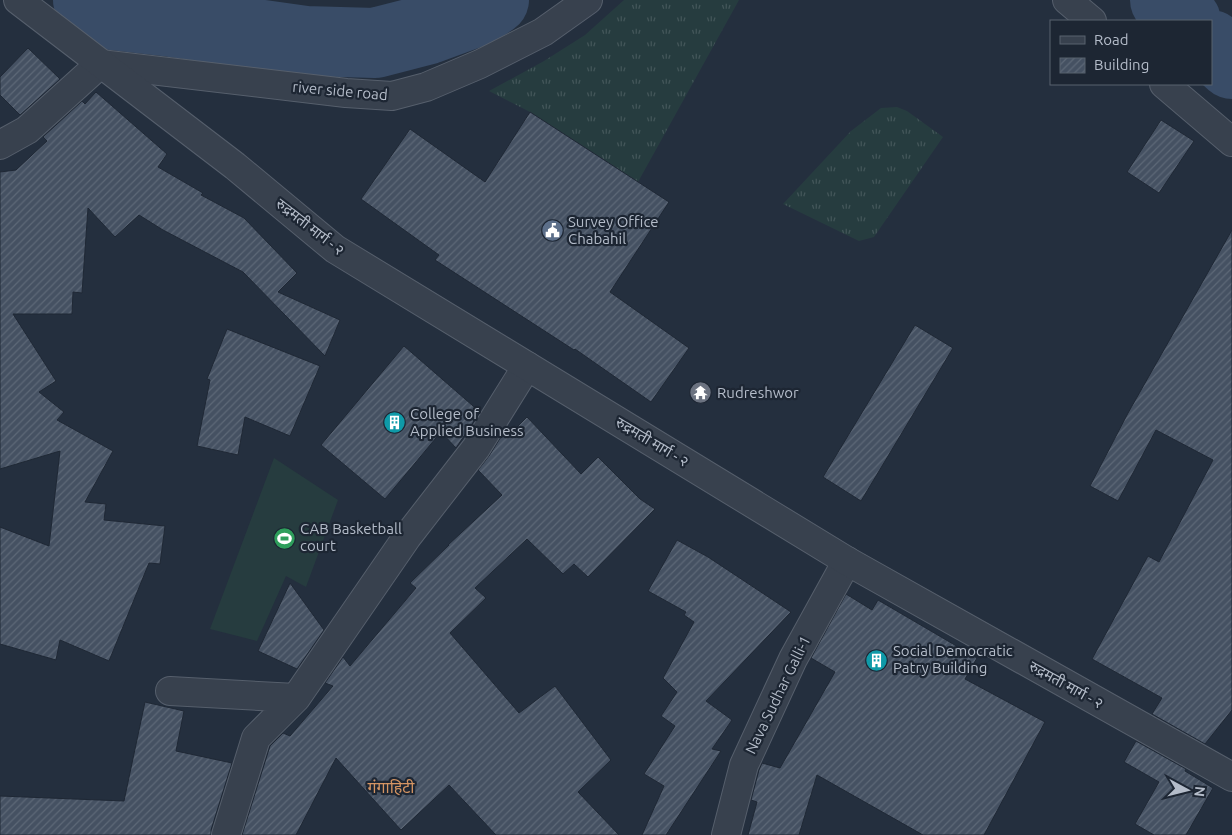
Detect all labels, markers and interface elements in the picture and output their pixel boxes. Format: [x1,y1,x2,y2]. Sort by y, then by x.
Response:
legend [1050,20,1212,85]
text: Road [1094,31,1129,48]
text: Building [1094,56,1149,73]
street label: river side road [292,78,388,103]
street label: रुद्रमती मार्ग ‍- २ [273,195,348,259]
place label: Survey Office Chabahil [568,213,659,247]
public building icon: Survey Office Chabahil [540,219,564,243]
temple icon: Rudreshwor [689,381,713,405]
place label: Rudreshwor [717,384,799,401]
place label: College of Applied Business [410,405,523,439]
building icon: College of Applied Business [382,411,406,435]
street label: रुद्रमती मार्ग ‍- २ [613,413,692,470]
place label: CAB Basketball court [300,520,402,554]
sports icon: CAB Basketball court [272,526,296,550]
street label: Nava Sudhar Galli-1 [742,633,814,757]
place label: Social Democratic Patry Building [893,642,1013,676]
building icon: Social Democratic Patry Building [865,648,889,672]
street label: रुद्रमती मार्ग ‍- २ [1026,657,1106,712]
north arrow [1162,765,1212,815]
district label: गंगाहिटी [367,778,415,796]
text: N [1191,785,1208,798]

